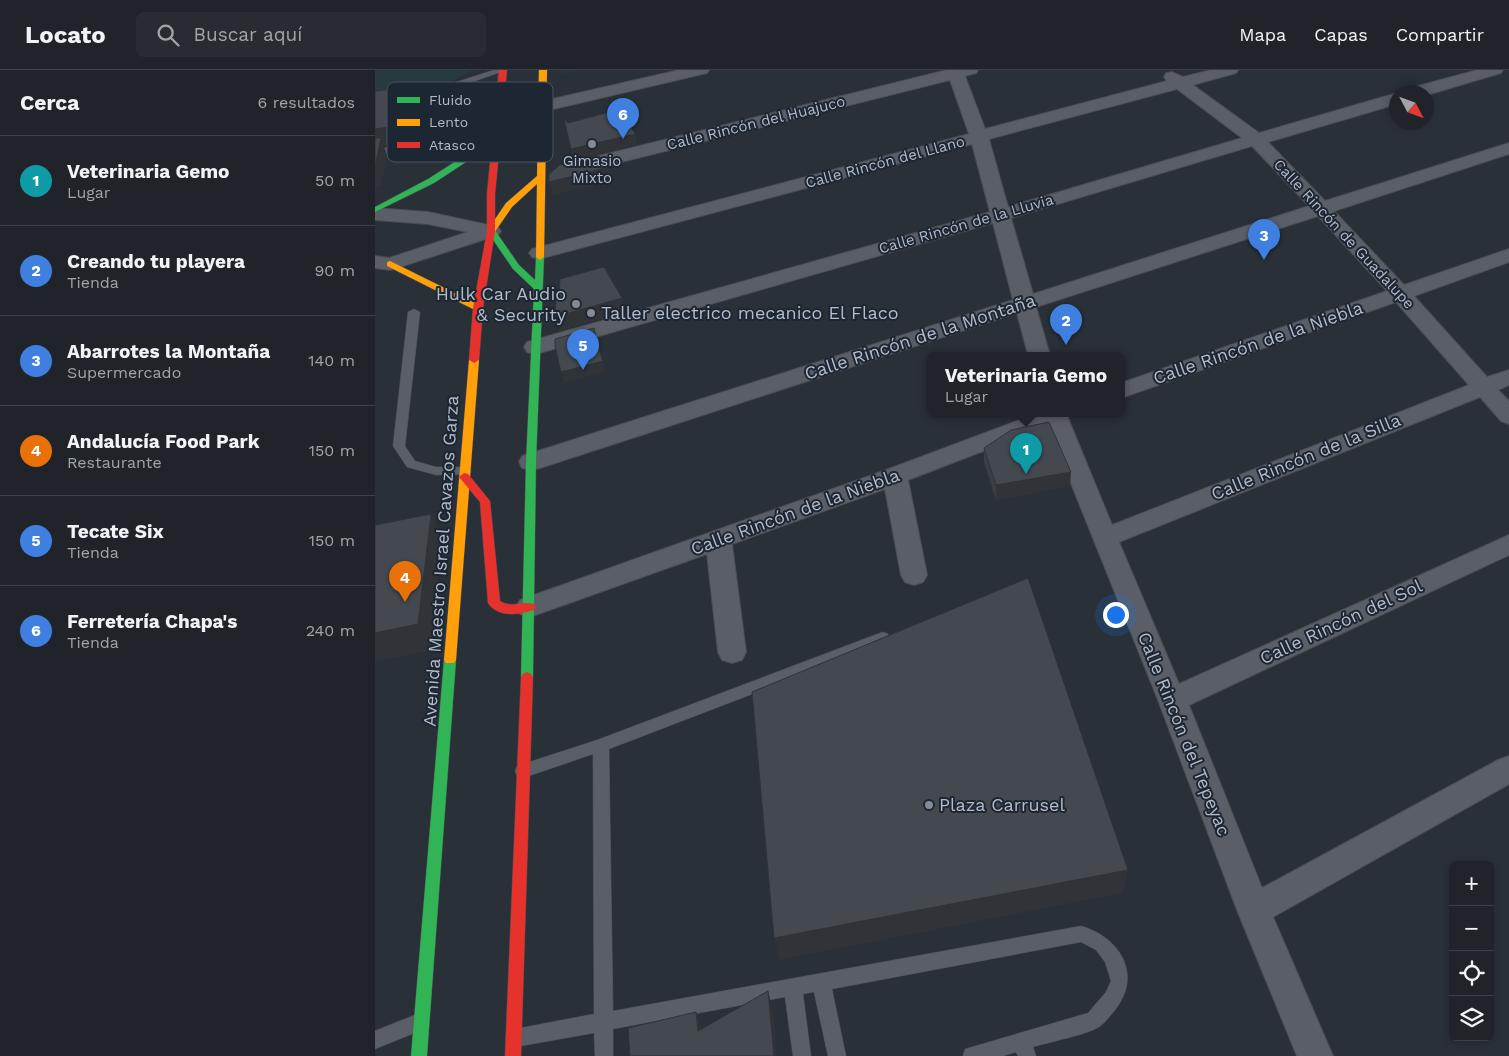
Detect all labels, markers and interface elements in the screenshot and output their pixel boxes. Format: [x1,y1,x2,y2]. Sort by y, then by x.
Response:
search box [136,12,486,57]
text: Locato [25,21,106,49]
icon: search [154,21,182,49]
text: Buscar aquí [194,23,302,46]
text: Mapa [1239,24,1286,45]
text: Capas [1314,24,1368,45]
text: Compartir [1396,24,1484,45]
legend [387,82,553,162]
north arrow [1389,85,1434,130]
text: Cerca [20,90,79,115]
text: Fluido [429,92,471,108]
street label: Calle Rincón del Huajuco [665,92,847,154]
text: 6 resultados [258,93,355,112]
pin: 6 [607,98,639,139]
text: Lento [429,114,468,130]
street label: Calle Rincón del Llano [803,132,967,192]
text: Atasco [429,137,475,153]
marker: Gimasio Mixto [586,138,598,150]
place label: Gimasio Mixto [563,152,621,187]
street label: Calle Rincón de Guadalupe [1270,155,1418,313]
text: Veterinaria Gemo [67,160,230,183]
text: 1 [33,171,39,190]
text: 50 m [315,171,355,190]
text: Lugar [67,183,110,202]
street label: Calle Rincón de la Lluvia [877,190,1056,258]
pin: 3 [1248,219,1280,260]
text: Creando tu playera [67,250,245,273]
text: 2 [31,261,41,280]
text: 90 m [314,261,355,280]
text: Tienda [67,273,119,292]
place label: Hulk Car Audio & Security [436,283,567,325]
street label: Calle Rincón de la Montaña [802,289,1038,384]
street label: Calle Rincón de la Niebla [1150,297,1366,388]
marker: Hulk Car Audio & Security [570,298,582,310]
place label: Taller electrico mecanico El Flaco [601,302,899,323]
pin: 2 [1050,304,1082,345]
marker: Taller electrico mecanico El Flaco [585,307,597,319]
pin: 5 [567,329,599,370]
text: Abarrotes la Montaña [67,340,270,363]
text: 3 [31,351,41,370]
text: 140 m [308,351,355,370]
popup [927,352,1125,417]
text: Supermercado [67,363,181,382]
text: Veterinaria Gemo [945,364,1107,387]
text: Lugar [945,387,988,406]
street label: Avenida Maestro Israel Cavazos Garza [418,395,463,727]
street label: Calle Rincón de la Silla [1208,409,1404,504]
text: Andalucía Food Park [67,430,260,453]
pin: 1 [1010,433,1042,474]
text: 4 [31,441,41,460]
text: 150 m [309,441,355,460]
text: Restaurante [67,453,162,472]
street label: Calle Rincón de la Niebla [688,464,902,559]
text: Tecate Six [67,520,164,543]
text: 5 [31,531,41,550]
text: 150 m [309,531,355,550]
text: Tienda [67,543,119,562]
pin: 4 [389,561,421,602]
street label: Calle Rincón del Sol [1256,575,1426,668]
your location [1103,602,1129,628]
text: Ferretería Chapa's [67,610,237,633]
text: 6 [31,621,41,640]
text: 240 m [306,621,355,640]
street label: Calle Rincón del Tepeyac [1134,629,1235,839]
text: Tienda [67,633,119,652]
place label: Plaza Carrusel [939,794,1065,815]
marker: Plaza Carrusel [923,799,935,811]
map controls [1449,861,1494,1041]
button: + [1449,861,1494,906]
button: − [1449,906,1494,951]
button: locate [1449,951,1494,996]
button: layers [1449,996,1494,1041]

